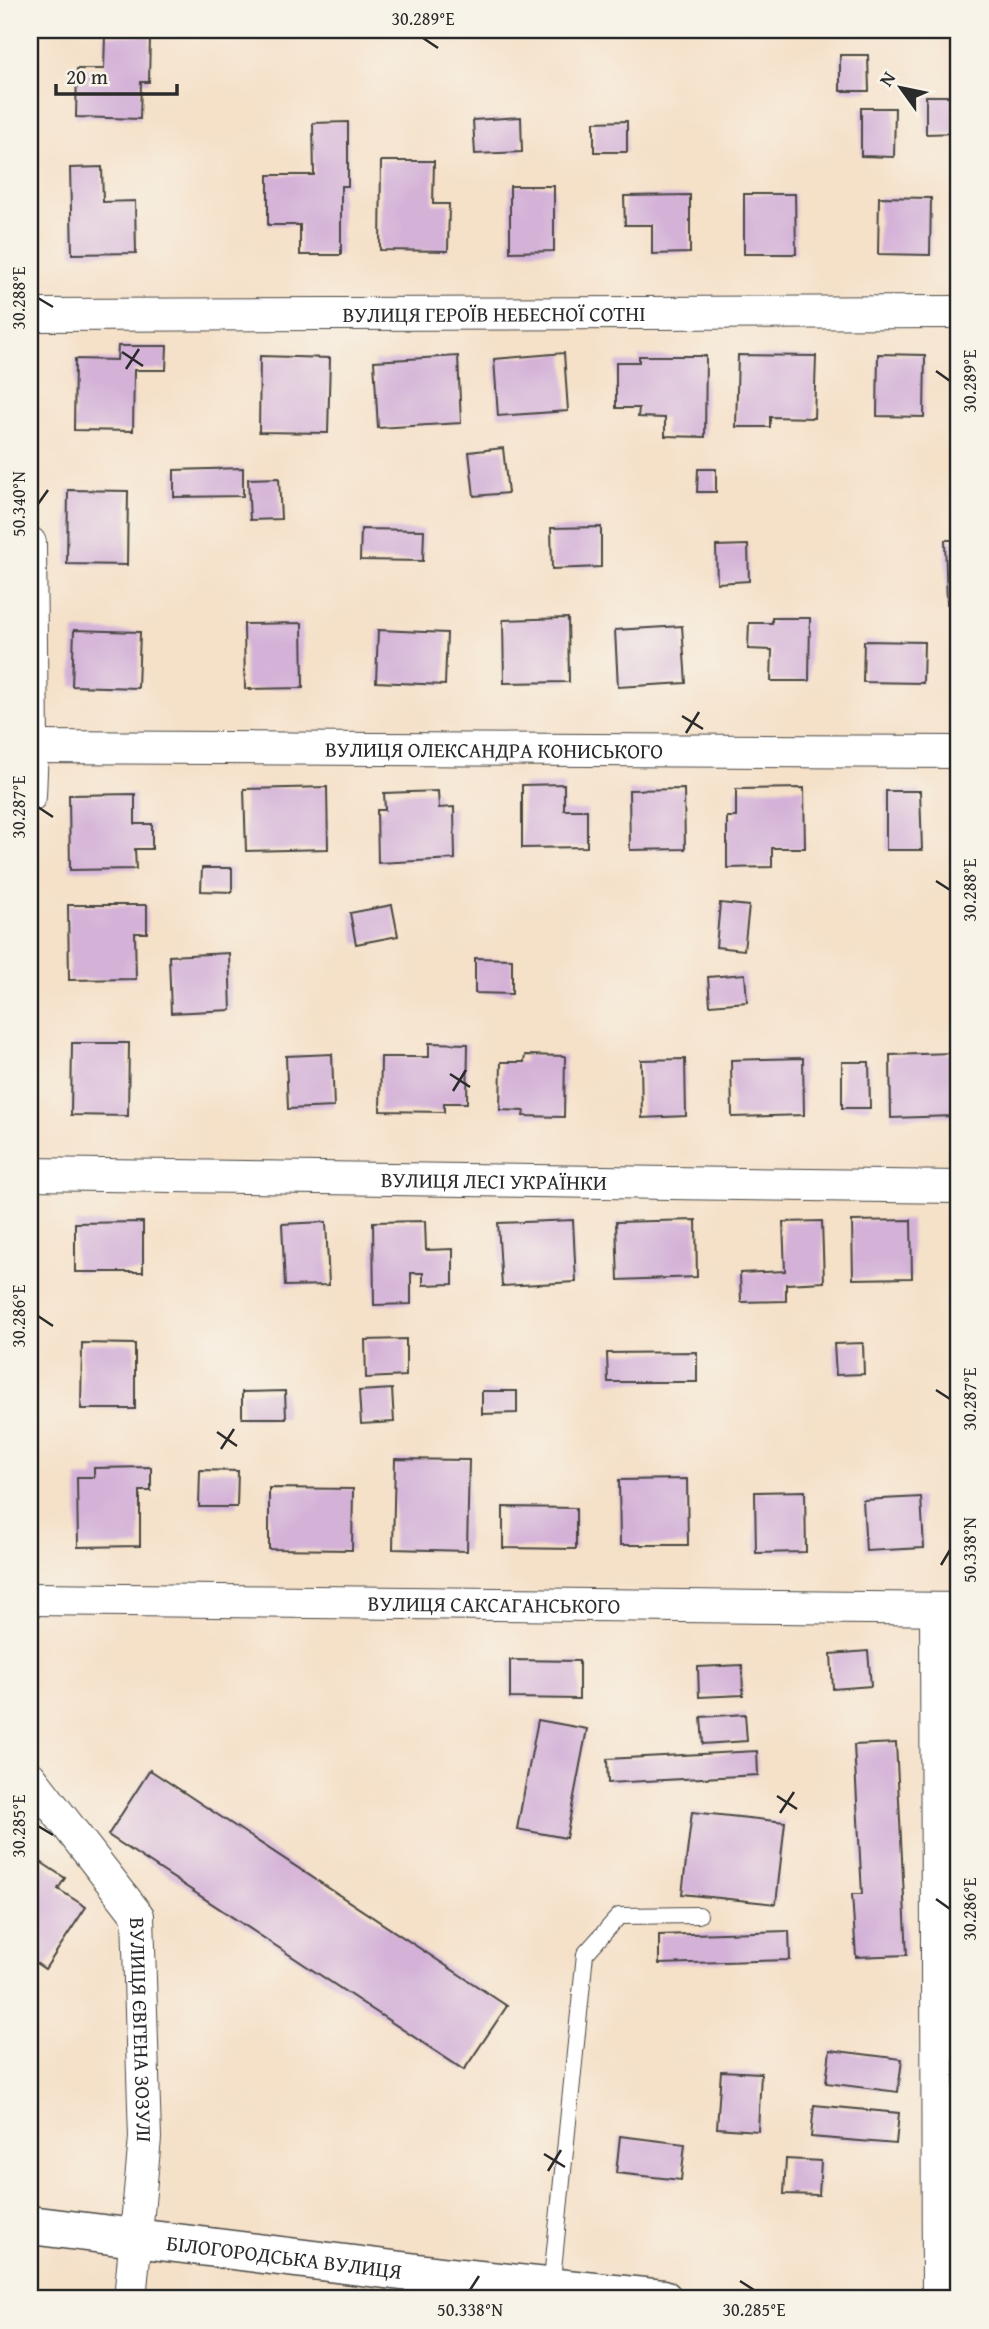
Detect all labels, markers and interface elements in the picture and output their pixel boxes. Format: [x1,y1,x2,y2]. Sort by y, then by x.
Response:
text: 30.289°E [391,5,455,32]
scale bar [56,52,177,96]
north arrow [866,52,936,122]
text: 20 m [66,61,108,92]
text: N [872,66,902,92]
text: 30.288°E [5,266,32,330]
street label: ВУЛИЦЯ ГЕРОЇВ НЕБЕСНОЇ СОТНІ [342,298,646,329]
text: 30.289°E [956,349,983,413]
text: 50.340°N [5,471,32,537]
street label: ВУЛИЦЯ ОЛЕКСАНДРА КОНИСЬКОГО [325,733,663,766]
text: 30.287°E [5,775,32,839]
text: 30.288°E [956,858,983,922]
street label: ВУЛИЦЯ ЛЕСІ УКРАЇНКИ [381,1163,607,1198]
text: 30.286°E [5,1284,32,1348]
text: 30.287°E [956,1367,983,1431]
text: 50.338°N [956,1517,983,1583]
street label: ВУЛИЦЯ САКСАГАНСЬКОГО [368,1587,620,1621]
text: 30.285°E [5,1794,32,1858]
text: 30.286°E [956,1877,983,1941]
street label: ВУЛИЦЯ ЄВГЕНА ЗОЗУЛІ [123,1917,161,2144]
street label: БІЛОГОРОДСЬКА ВУЛИЦЯ [165,2227,403,2286]
text: 50.338°N [437,2296,503,2323]
text: 30.285°E [722,2296,786,2323]

